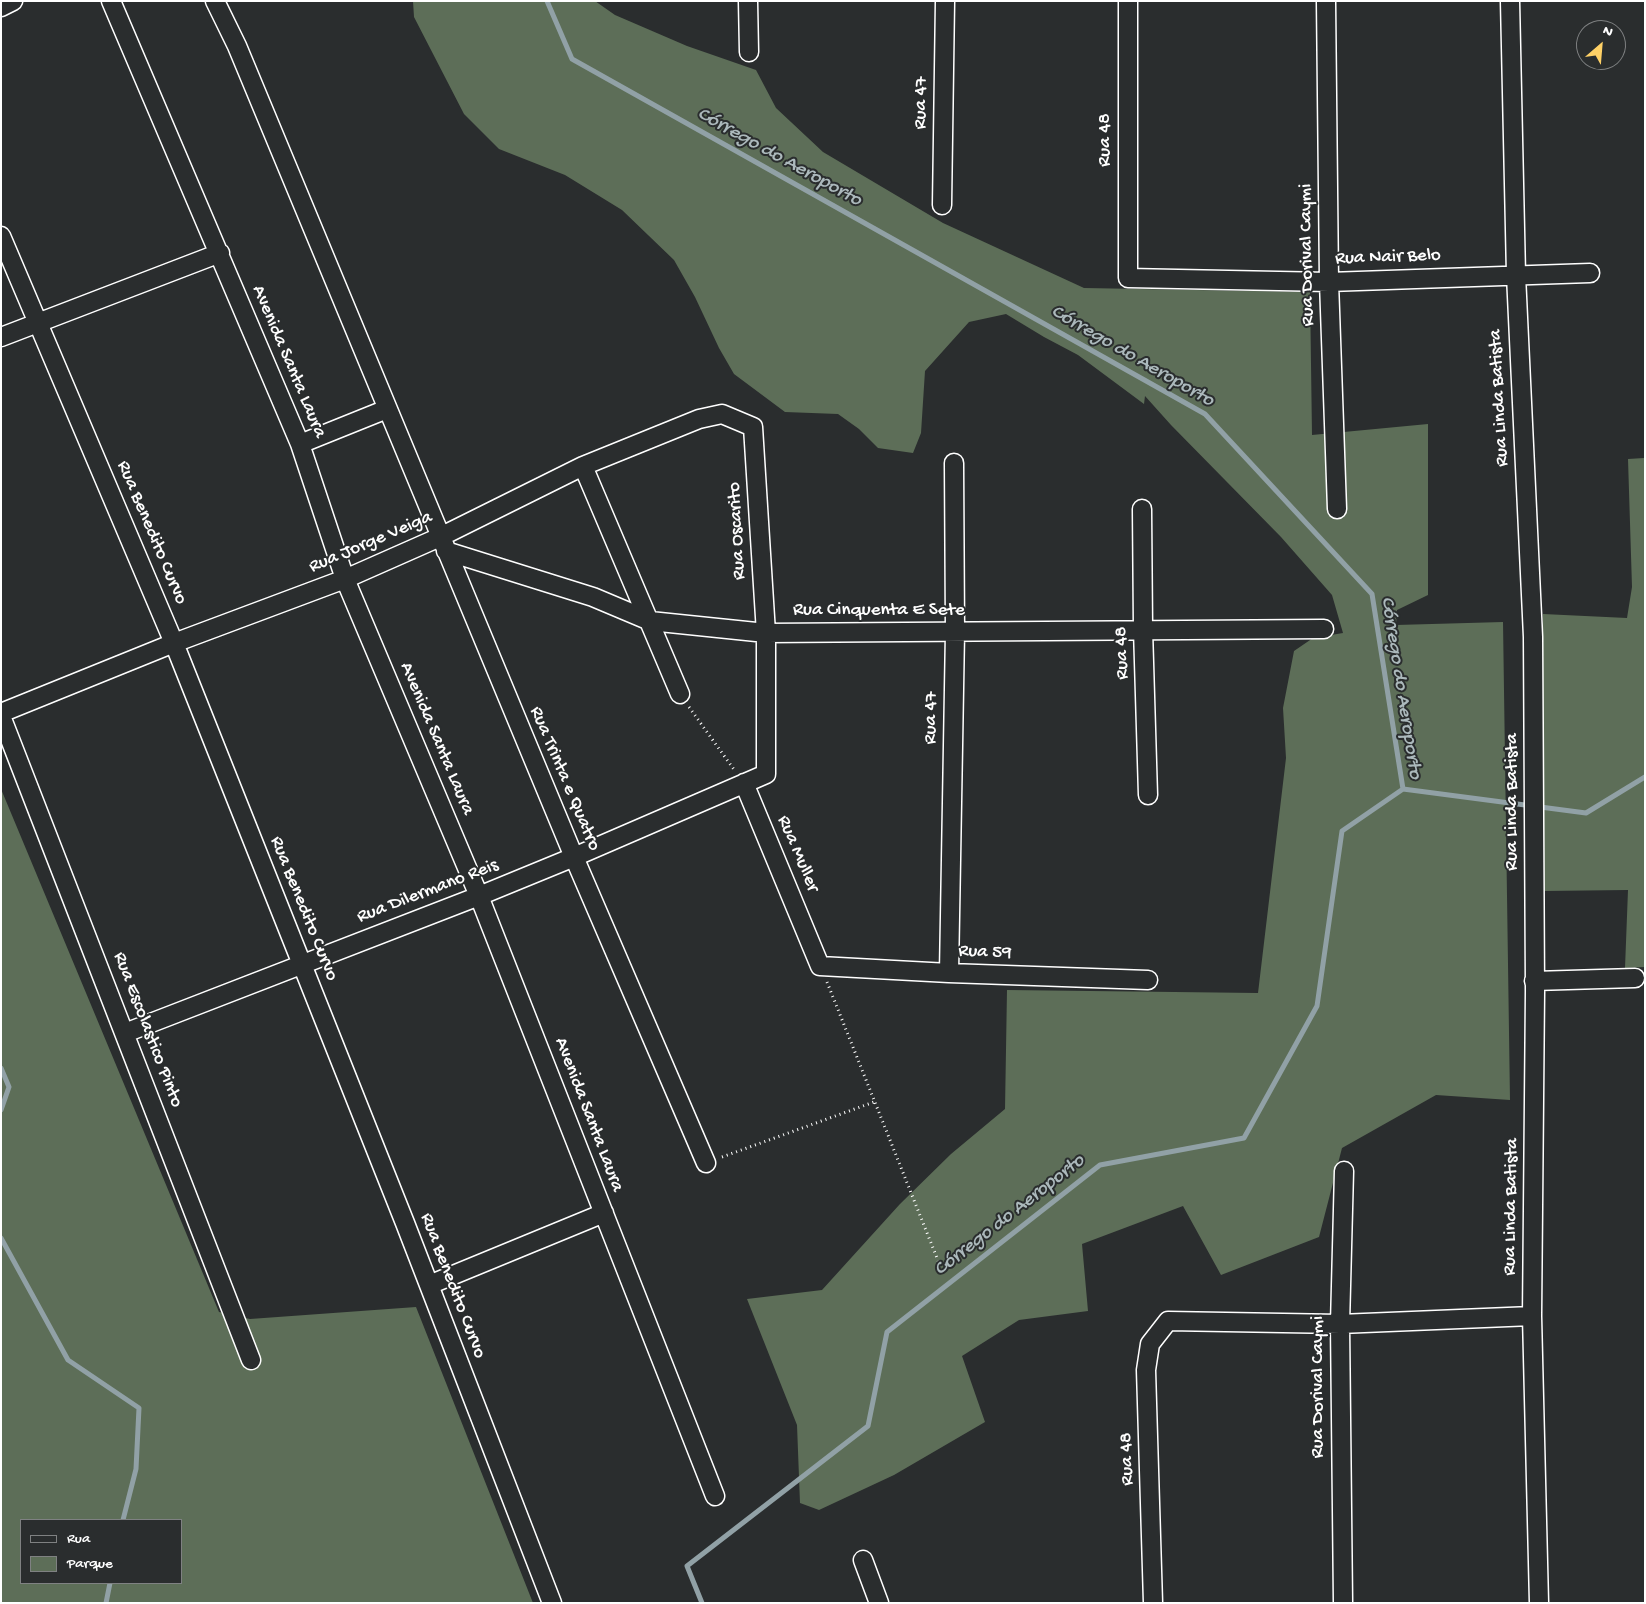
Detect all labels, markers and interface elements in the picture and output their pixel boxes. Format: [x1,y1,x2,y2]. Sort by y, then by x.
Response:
north arrow [1576,20,1626,70]
text: N [1600,22,1616,42]
street label: Rua 47 [910,76,934,130]
water label: Córrego do Aeroporto [693,103,865,213]
street label: Rua 48 [1095,113,1117,167]
street label: Rua Dorival Caymi [1295,184,1321,326]
street label: Rua Nair Belo [1335,245,1441,271]
street label: Avenida Santa Laura [246,282,330,442]
water label: Córrego do Aeroporto [1046,300,1218,414]
street label: Rua Linda Batista [1485,329,1515,467]
street label: Rua Benedito Curvo [110,458,192,608]
street label: Rua Oscarito [724,482,752,580]
street label: Rua Jorge Veiga [306,507,436,579]
water label: Córrego do Aeroporto [1374,595,1426,781]
street label: Rua Cinquenta E Sete [793,600,965,622]
street label: Rua 48 [1111,626,1135,680]
street label: Avenida Santa Laura [394,659,478,819]
street label: Rua 47 [920,691,944,745]
street label: Rua Trinta e Quatro [523,703,605,855]
street label: Rua Linda Batista [1502,733,1524,871]
street label: Rua Muller [771,812,823,896]
street label: Rua Benedito Curvo [264,833,342,985]
street label: Rua Dilermano Reis [354,855,502,929]
street label: Rua 59 [958,941,1012,965]
street label: Rua Escolastico Pinto [107,949,187,1111]
street label: Avenida Santa Laura [548,1035,628,1195]
street label: Rua Linda Batista [1499,1138,1525,1276]
water label: Córrego do Aeroporto [930,1150,1090,1282]
street label: Rua Benedito Curvo [414,1210,490,1362]
street label: Rua Dorival Caymi [1308,1316,1330,1458]
street label: Rua 48 [1116,1432,1140,1486]
legend [20,1519,182,1584]
text: Rua [67,1530,90,1548]
text: Parque [67,1555,113,1573]

